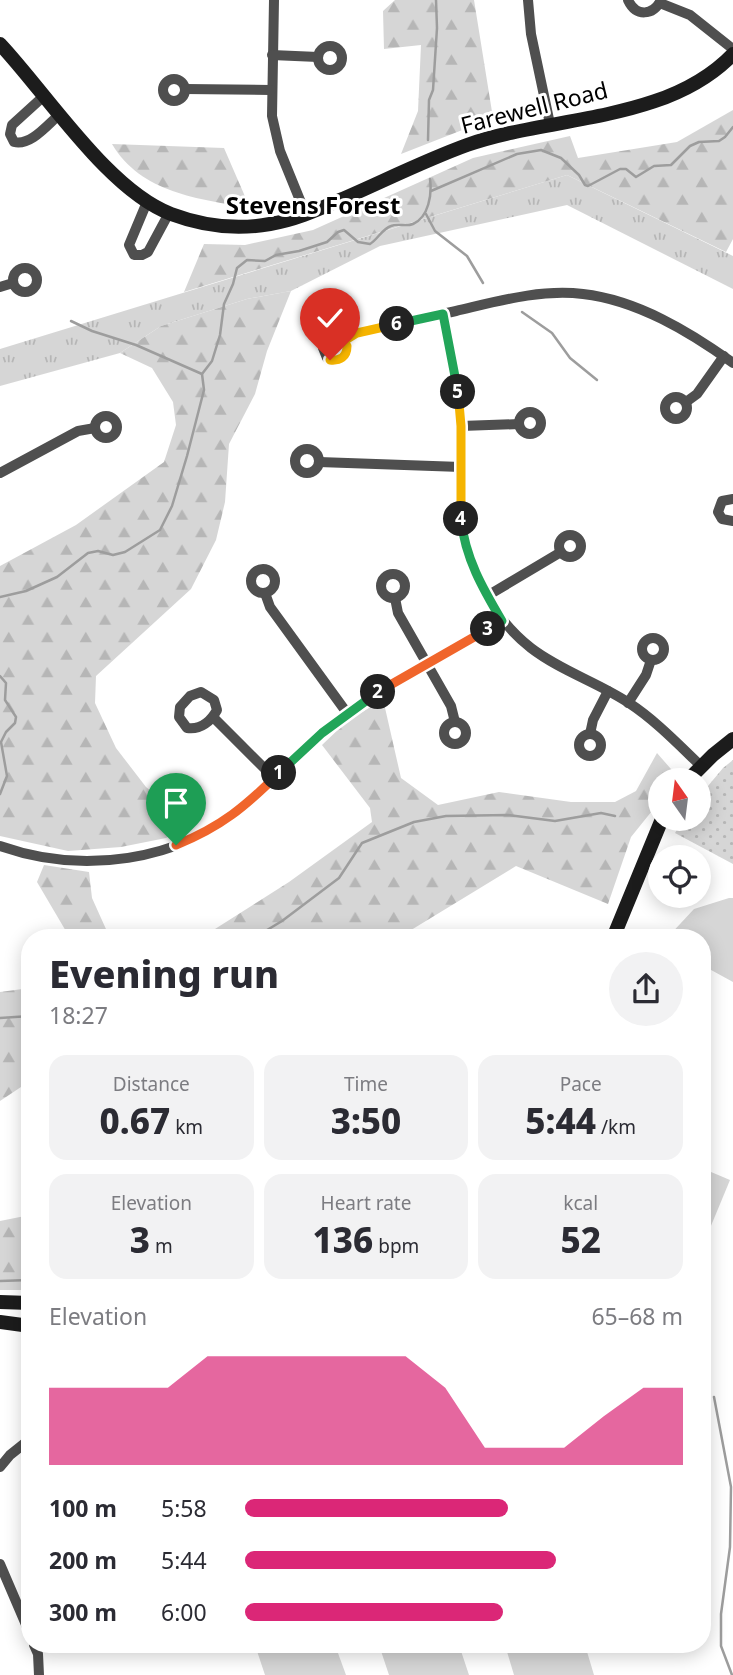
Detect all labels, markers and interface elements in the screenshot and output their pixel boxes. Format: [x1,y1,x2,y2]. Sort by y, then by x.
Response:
street label: Farewell Road [457,73,611,141]
district label: Stevens Forest [226,188,400,221]
pin [300,288,360,360]
icon: check [311,299,349,337]
pin: 6 [380,306,414,342]
text: 6 [391,310,402,336]
pin: 5 [440,374,476,410]
text: 5 [452,378,463,404]
pin: 4 [444,502,478,536]
text: 4 [455,505,466,531]
pin: 3 [470,612,505,646]
text: 3 [482,615,493,641]
pin: 2 [360,674,396,710]
text: 2 [372,678,383,704]
pin: 1 [262,756,296,790]
text: 1 [273,759,284,785]
north arrow [648,768,710,831]
map controls [648,768,711,908]
pin [146,773,206,845]
icon: arrive [157,784,195,822]
button: locate [648,845,711,908]
text: Evening run [49,947,279,999]
button: share [609,952,683,1026]
text: 18:27 [49,999,108,1031]
text: Distance [113,1071,190,1097]
text: Time [344,1071,388,1097]
text: Pace [560,1071,602,1097]
text: 0.67 [100,1097,170,1144]
text: 3:50 [331,1097,401,1144]
text: 5:44 [525,1097,596,1144]
text: km [170,1114,203,1140]
text: /km [596,1114,636,1140]
text: Elevation [111,1190,192,1216]
text: Heart rate [321,1190,411,1216]
text: kcal [563,1190,598,1216]
text: 3 [130,1216,150,1263]
text: 136 [313,1216,373,1263]
text: 52 [560,1216,601,1263]
text: m [150,1233,173,1259]
text: bpm [373,1233,419,1259]
text: Elevation [49,1300,147,1332]
text: 65–68 m [591,1300,683,1332]
text: 100 m [49,1492,117,1524]
text: 5:58 [161,1492,207,1524]
text: 200 m [49,1544,117,1576]
text: 5:44 [161,1544,207,1576]
text: 300 m [49,1596,117,1628]
text: 6:00 [161,1596,207,1628]

